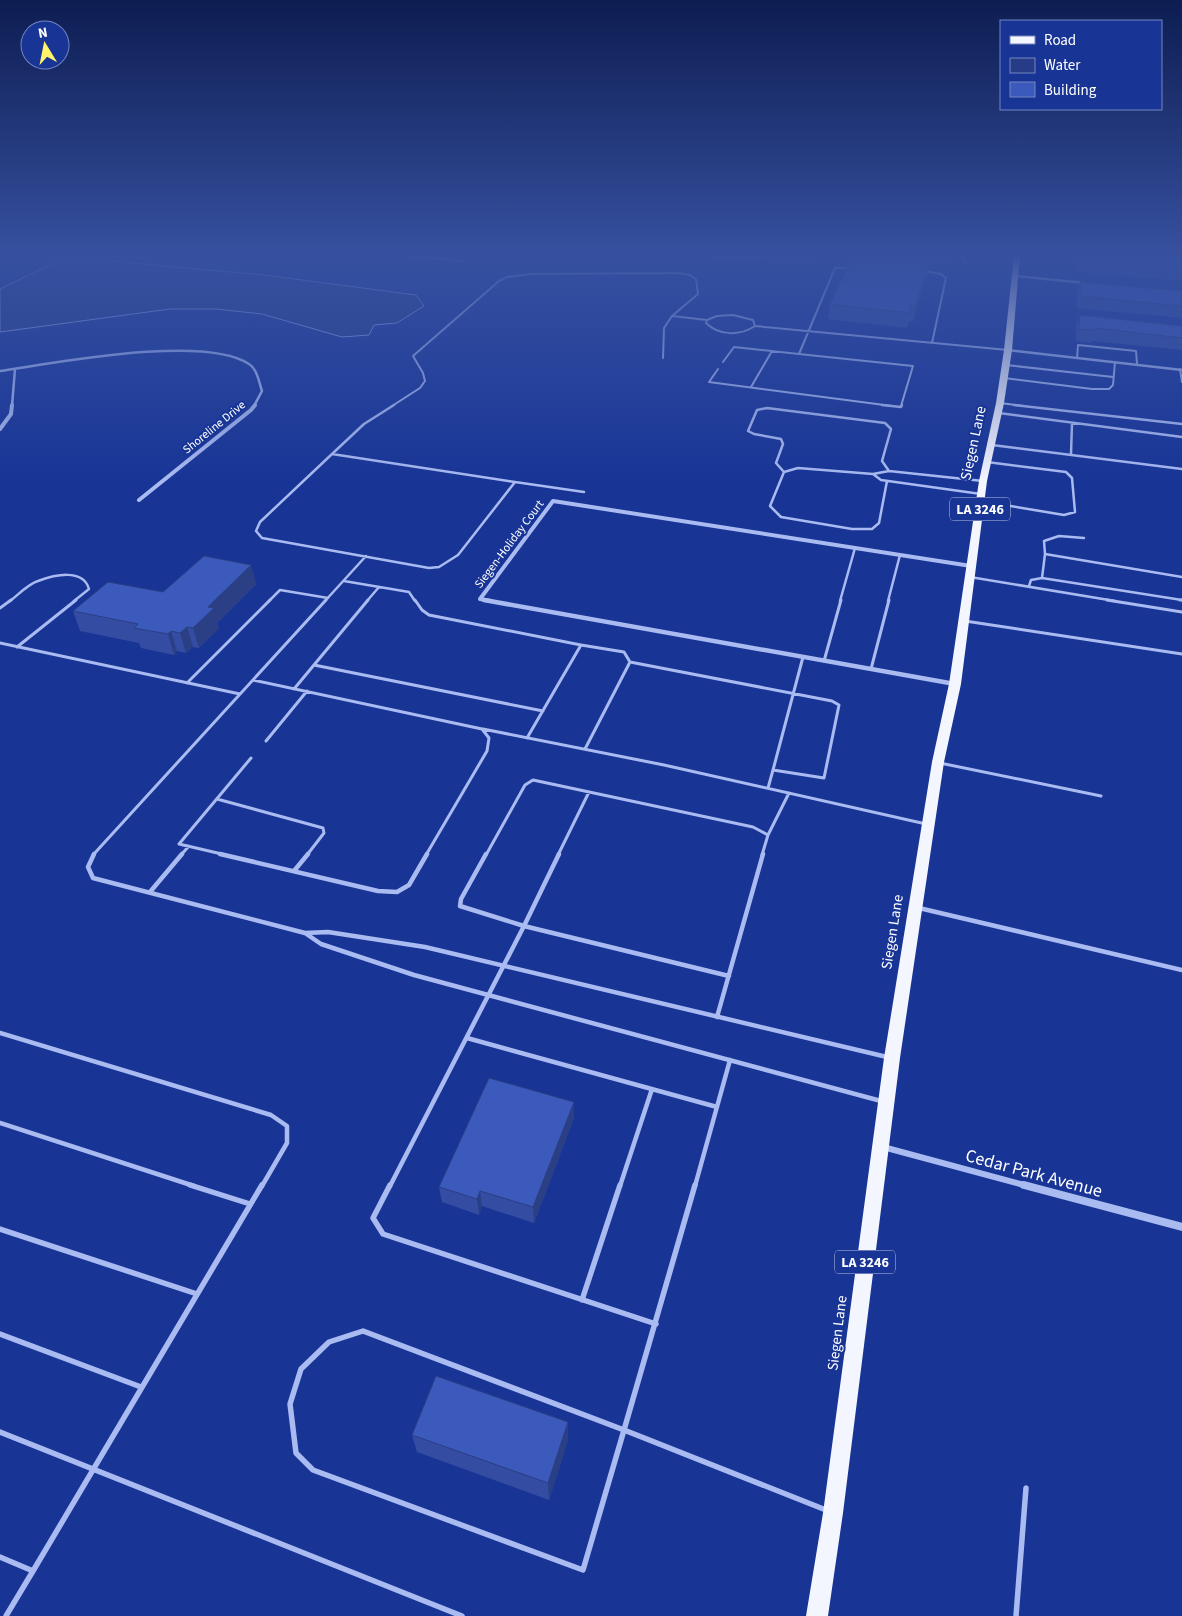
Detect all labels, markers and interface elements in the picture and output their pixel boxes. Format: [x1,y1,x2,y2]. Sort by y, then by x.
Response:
north arrow [20,20,70,70]
legend [1000,20,1162,110]
text: N [37,23,49,44]
text: Road [1044,30,1076,51]
text: Water [1044,55,1081,76]
text: Building [1044,80,1097,101]
street label: Shoreline Drive [179,397,249,458]
street label: Siegen Lane [955,404,992,482]
street label: Siegen-Holiday Court [471,497,548,592]
road number: LA 3246 [950,498,1010,520]
street label: Siegen Lane [876,893,909,971]
street label: Cedar Park Avenue [963,1143,1105,1204]
road number: LA 3246 [835,1250,895,1274]
street label: Siegen Lane [822,1294,853,1372]

